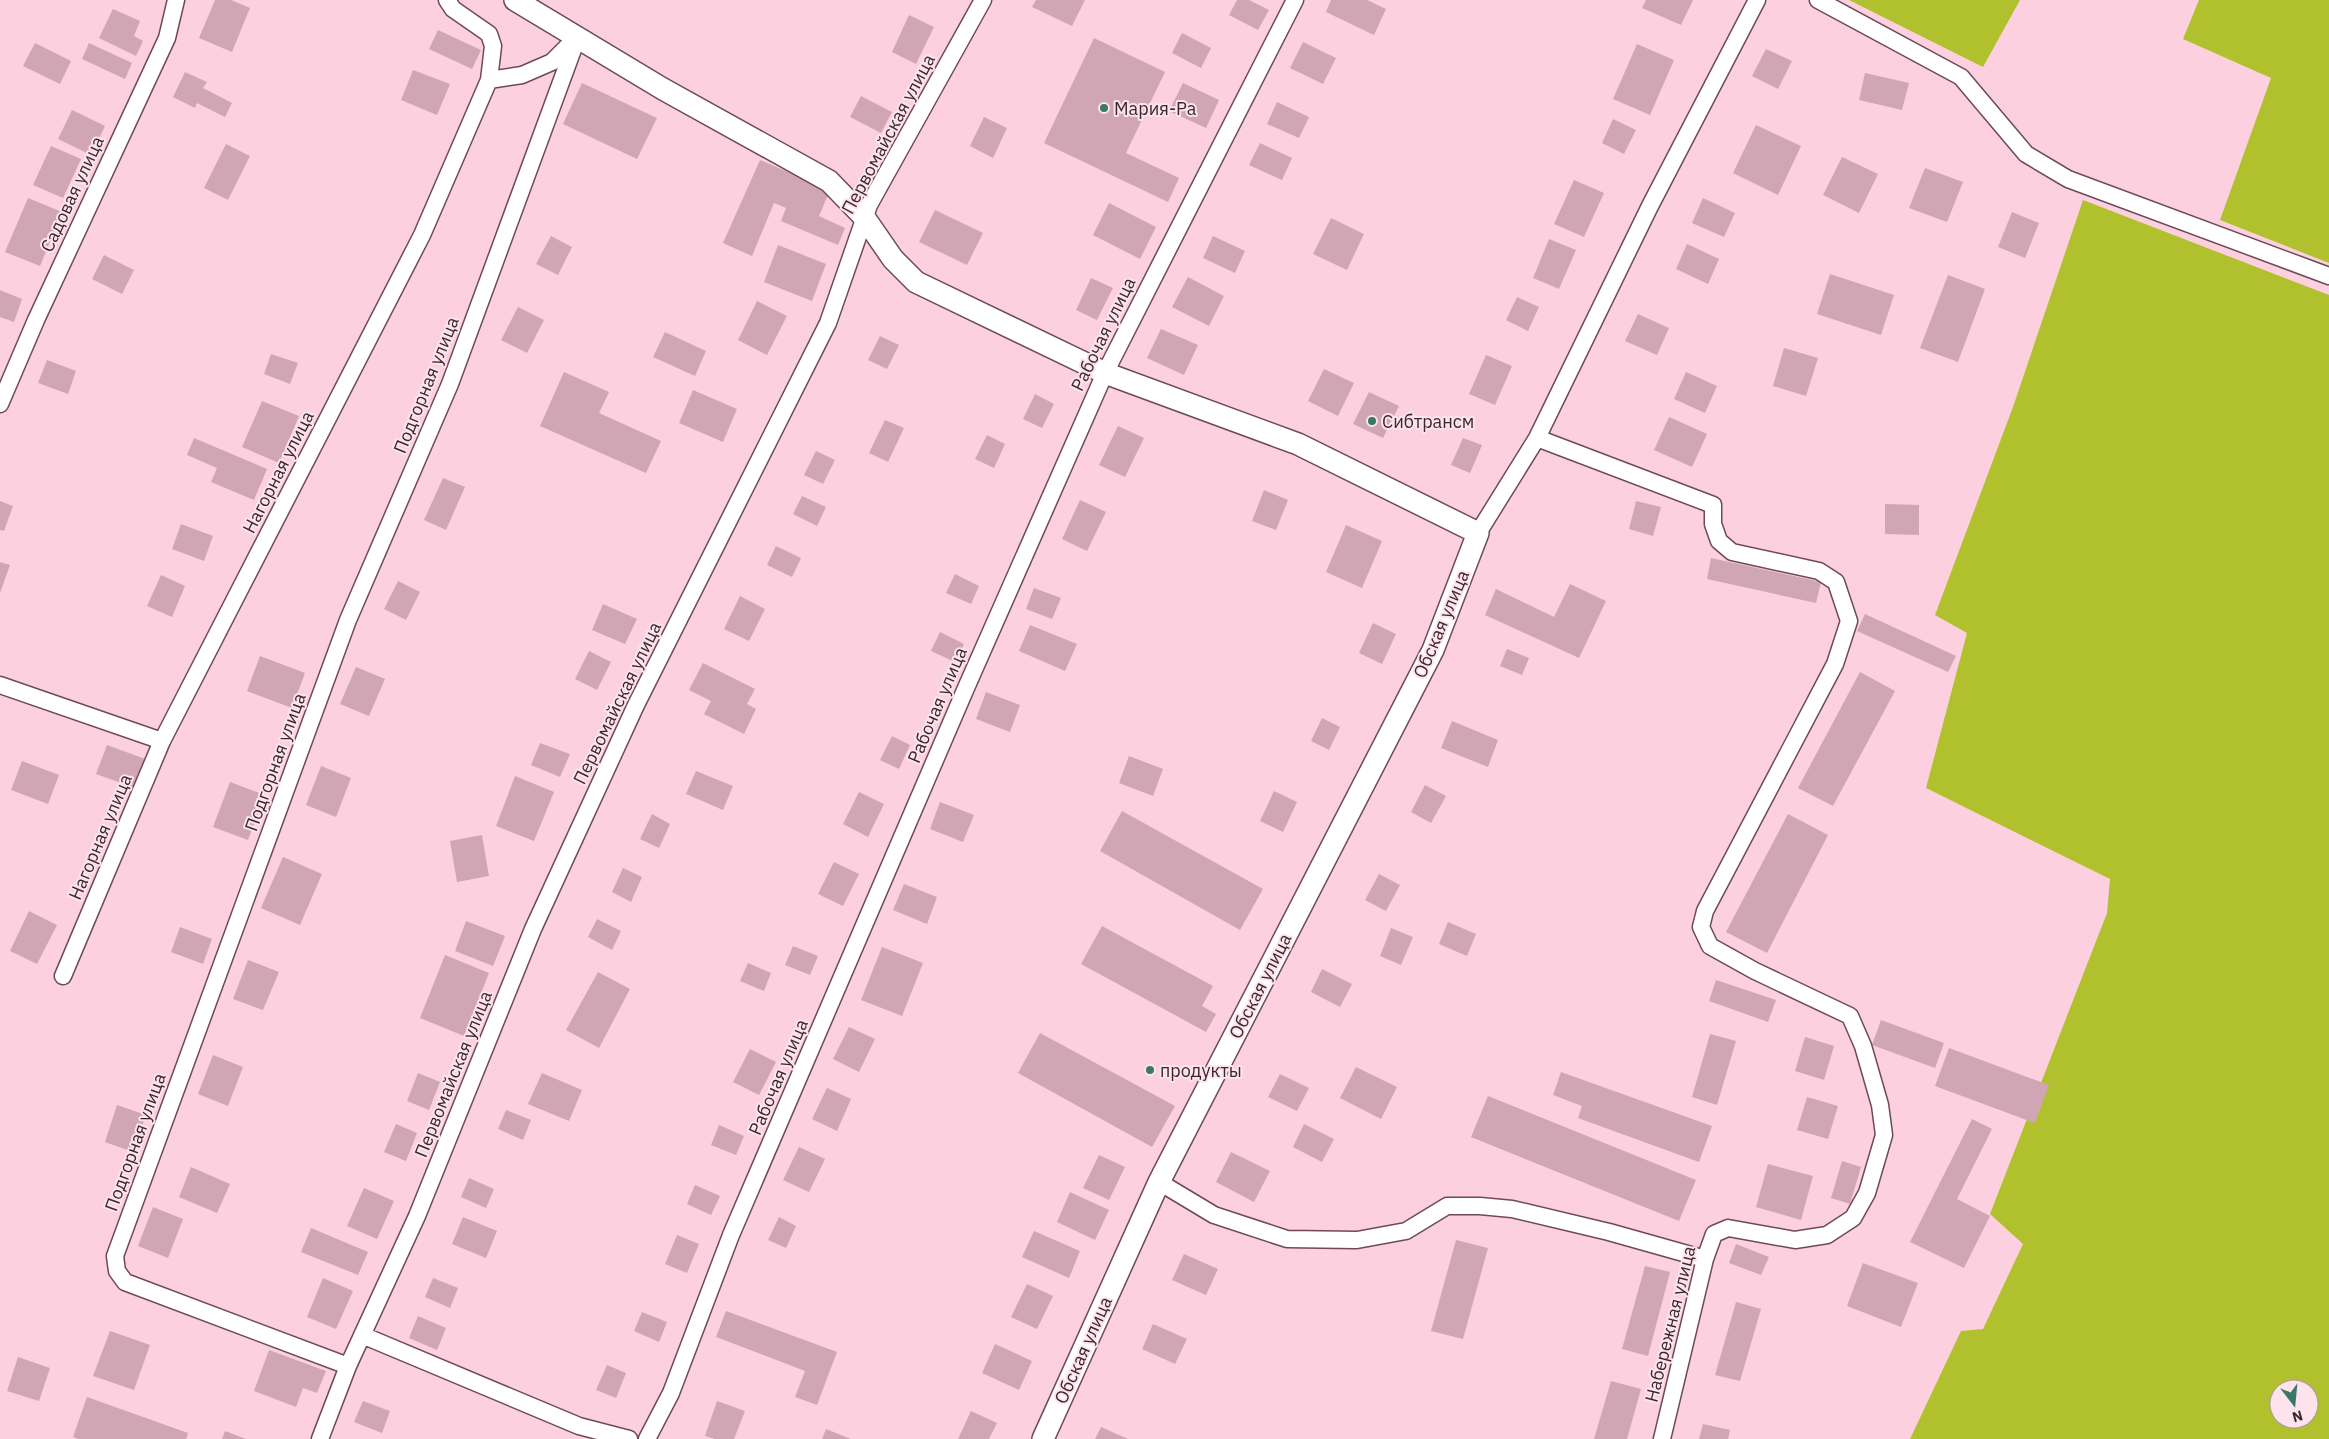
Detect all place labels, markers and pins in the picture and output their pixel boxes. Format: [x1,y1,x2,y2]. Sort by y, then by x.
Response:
place label: Мария-Ра [1114,97,1197,120]
marker: Мария-Ра [1098,102,1110,114]
place label: Сибтрансм [1382,410,1474,433]
marker: Сибтрансм [1366,415,1378,427]
place label: продукты [1160,1059,1242,1082]
marker: продукты [1144,1064,1156,1076]

